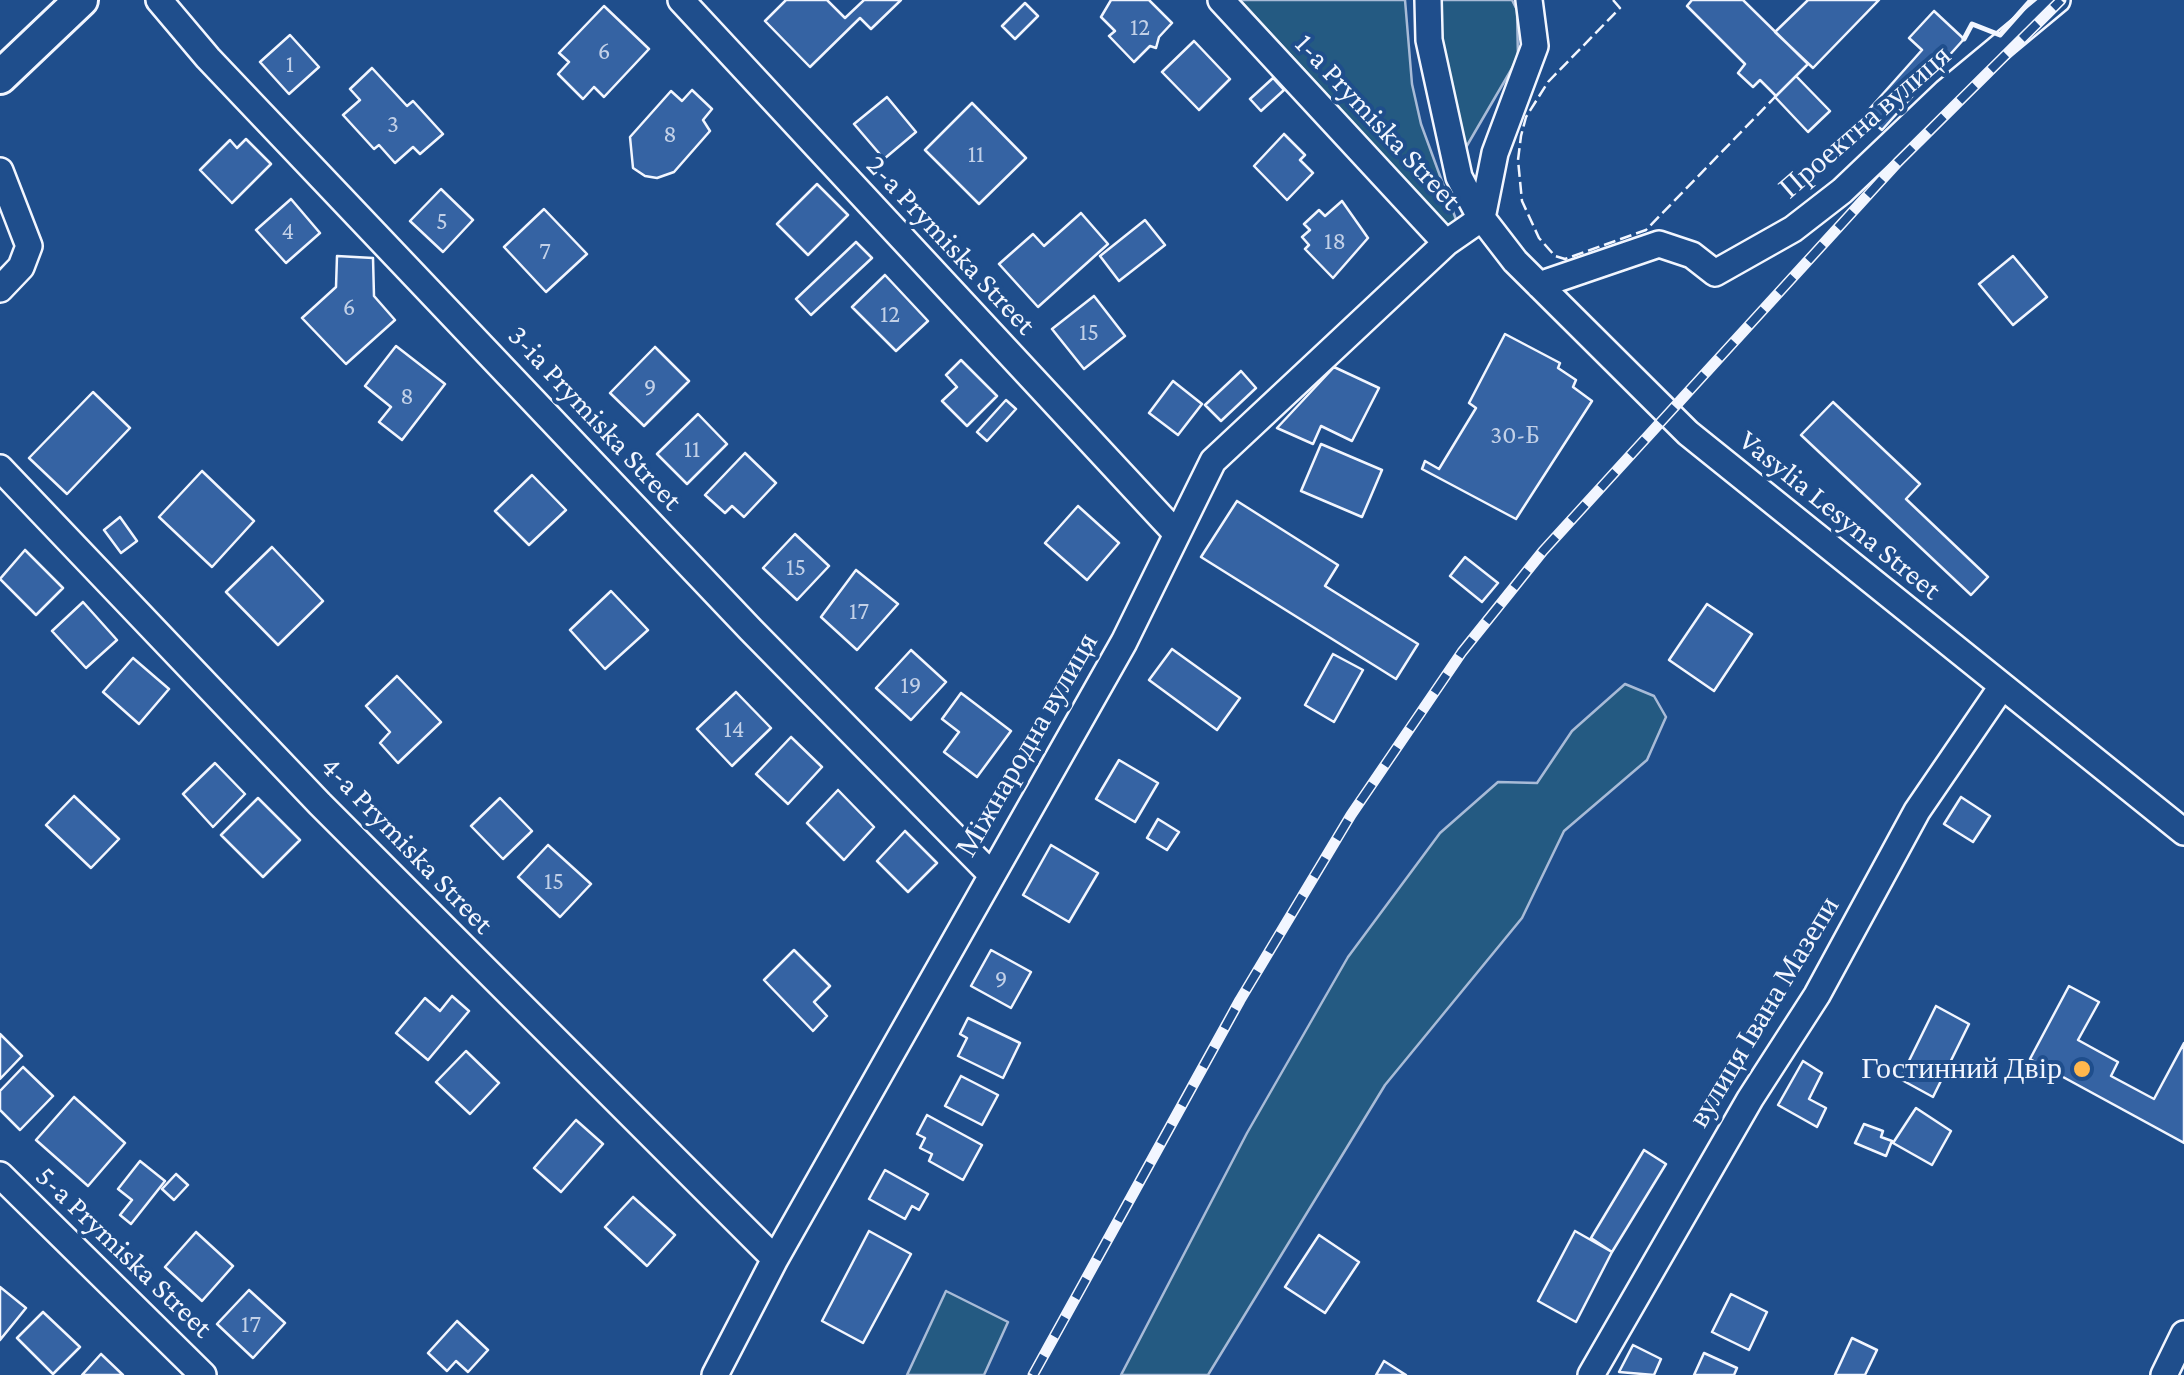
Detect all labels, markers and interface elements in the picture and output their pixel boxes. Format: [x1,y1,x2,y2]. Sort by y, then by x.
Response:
house number: 12 [1130,12,1150,42]
street label: 1-a Prymiska Street [1287,26,1469,218]
house number: 6 [598,36,610,66]
street label: Проектна вулиця [1772,38,1958,206]
house number: 1 [286,49,294,79]
house number: 3 [387,109,399,139]
house number: 8 [663,119,677,149]
house number: 11 [968,139,984,169]
street label: 2-a Prymiska Street [859,148,1043,342]
house number: 5 [436,206,448,236]
house number: 4 [282,216,294,246]
house number: 18 [1324,226,1346,256]
house number: 7 [539,236,551,266]
house number: 6 [343,292,355,322]
house number: 12 [880,299,900,329]
house number: 15 [1079,317,1099,347]
street label: 3-ia Prymiska Street [500,318,690,518]
house number: 9 [644,372,656,402]
house number: 8 [400,381,414,411]
house number: 30-Б [1490,420,1540,450]
street label: Vasylia Lesyna Street [1732,422,1948,608]
house number: 11 [684,434,700,464]
house number: 15 [786,552,806,582]
house number: 17 [849,596,869,626]
street label: Міжнародна вулиця [948,627,1106,863]
house number: 19 [901,670,921,700]
house number: 14 [723,714,745,744]
street label: 4-a Prymiska Street [313,749,501,941]
house number: 15 [544,866,564,896]
street label: вулиця Івана Мазепи [1681,890,1847,1134]
house number: 9 [995,964,1007,994]
place label: Гостинний Двір [1861,1051,2062,1087]
marker: Гостинний Двір [2071,1058,2093,1080]
street label: 5-a Prymiska Street [28,1158,220,1346]
house number: 17 [241,1309,261,1339]

